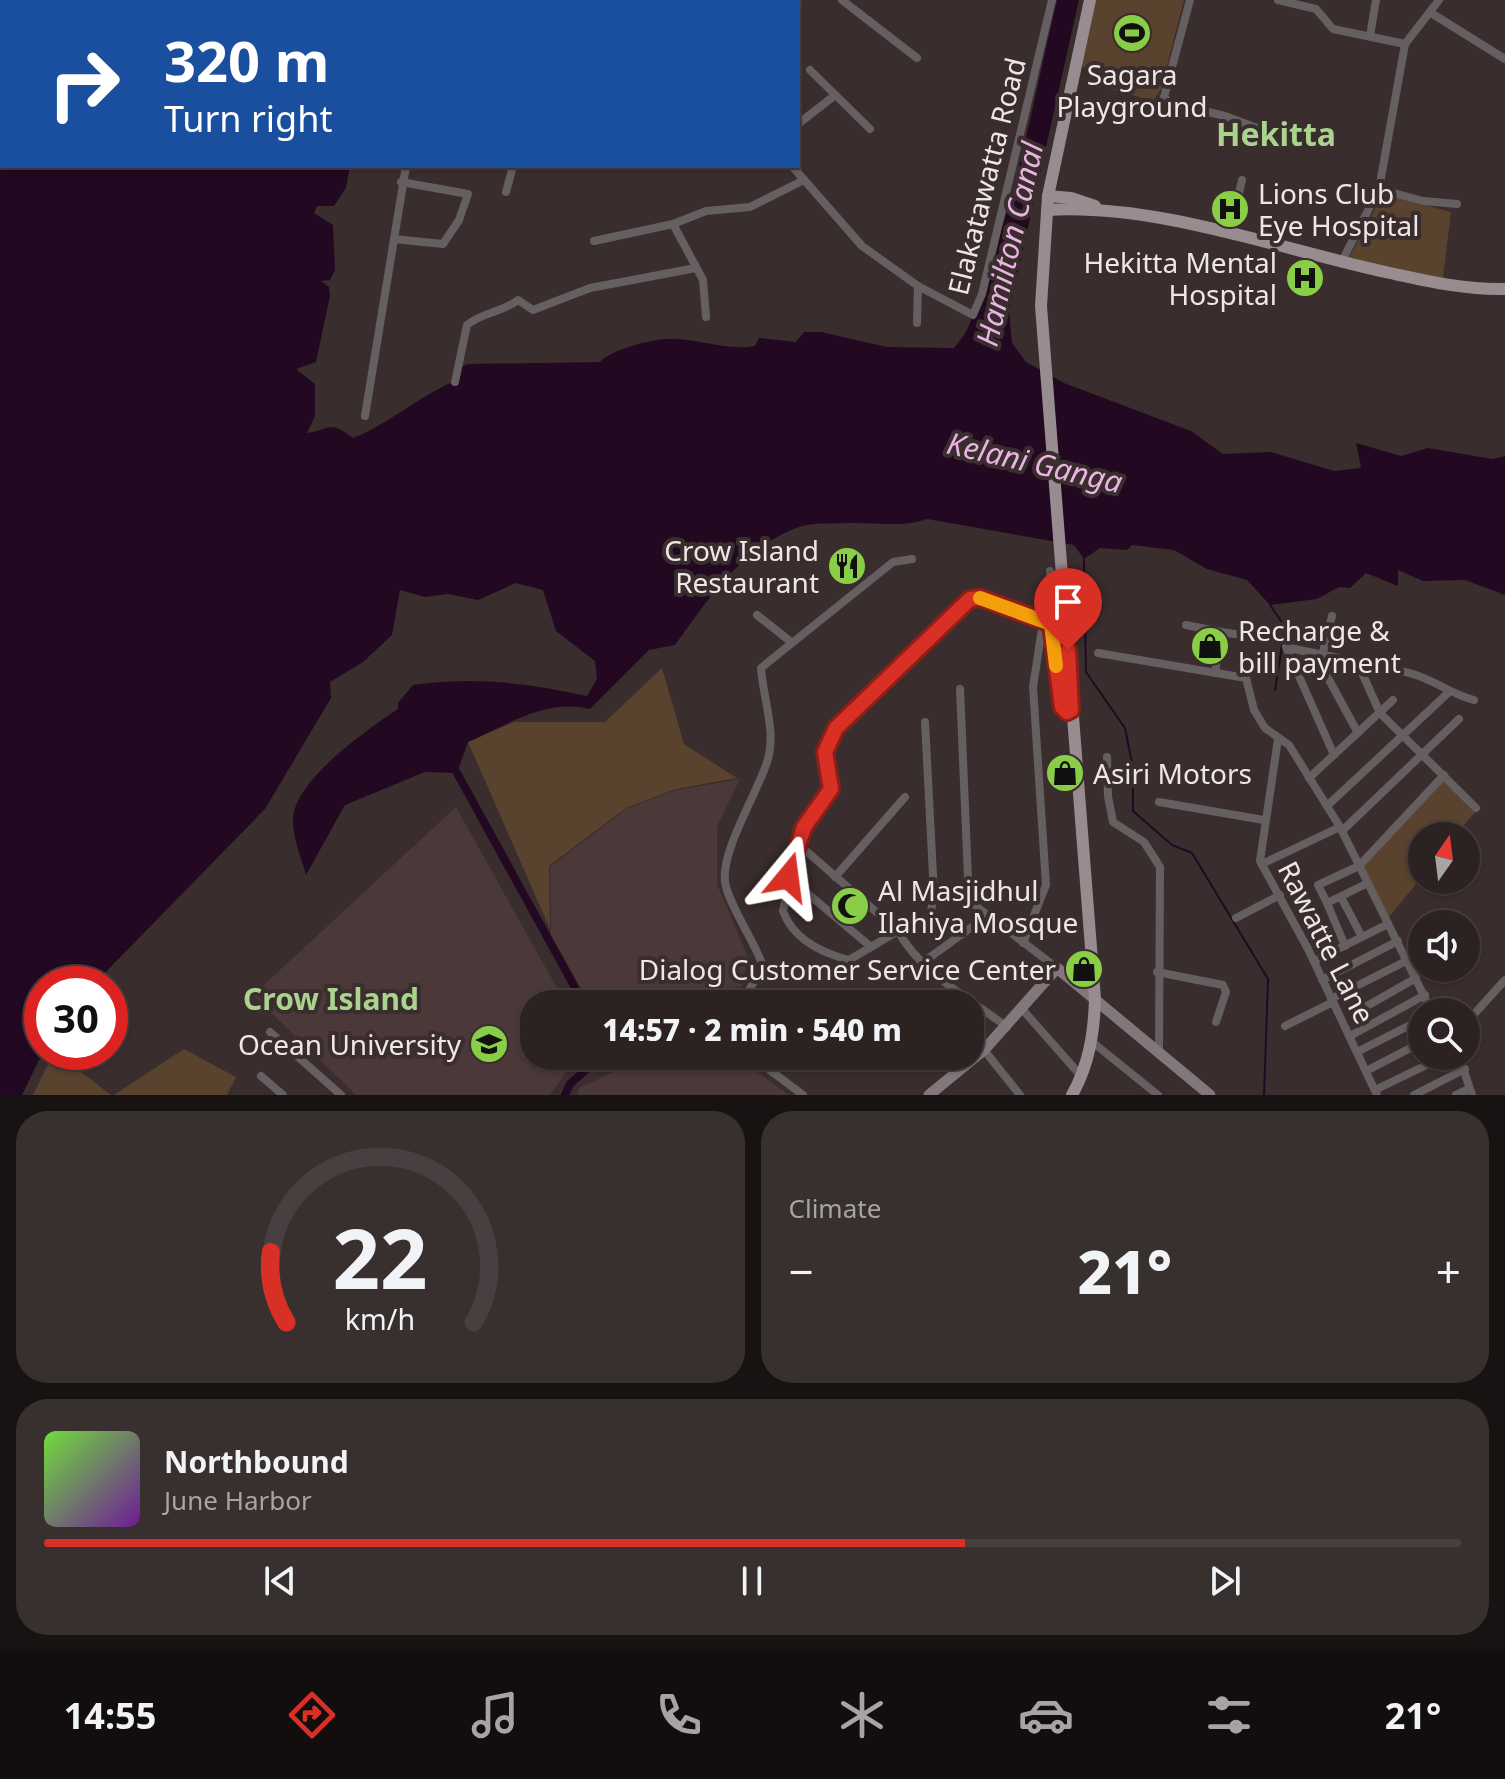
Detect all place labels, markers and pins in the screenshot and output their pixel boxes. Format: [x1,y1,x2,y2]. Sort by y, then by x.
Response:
sports icon: Sagara Playground [1111,12,1153,54]
place label: Sagara Playground [1056,55,1208,125]
place label: Lions Club Eye Hospital [1258,174,1420,244]
hospital icon: Lions Club Eye Hospital [1209,188,1251,230]
place label: Hekitta Mental Hospital [1084,243,1277,313]
hospital icon: Hekitta Mental Hospital [1284,257,1326,299]
place label: Crow Island Restaurant [664,531,819,601]
restaurant icon: Crow Island Restaurant [826,545,868,587]
pin [1034,568,1102,650]
place label: Recharge & bill payment [1238,611,1401,681]
shop icon: Recharge & bill payment [1189,625,1231,667]
shop icon: Asiri Motors [1044,752,1086,794]
place label: Asiri Motors [1093,754,1252,792]
place label: Al Masjidhul Ilahiya Mosque [878,871,1078,941]
mosque icon: Al Masjidhul Ilahiya Mosque [829,885,871,927]
shop icon: Dialog Customer Service Center [1063,948,1105,990]
place label: Dialog Customer Service Center [639,950,1056,988]
school or university icon: Ocean University [468,1023,510,1065]
place label: Ocean University [238,1025,462,1063]

